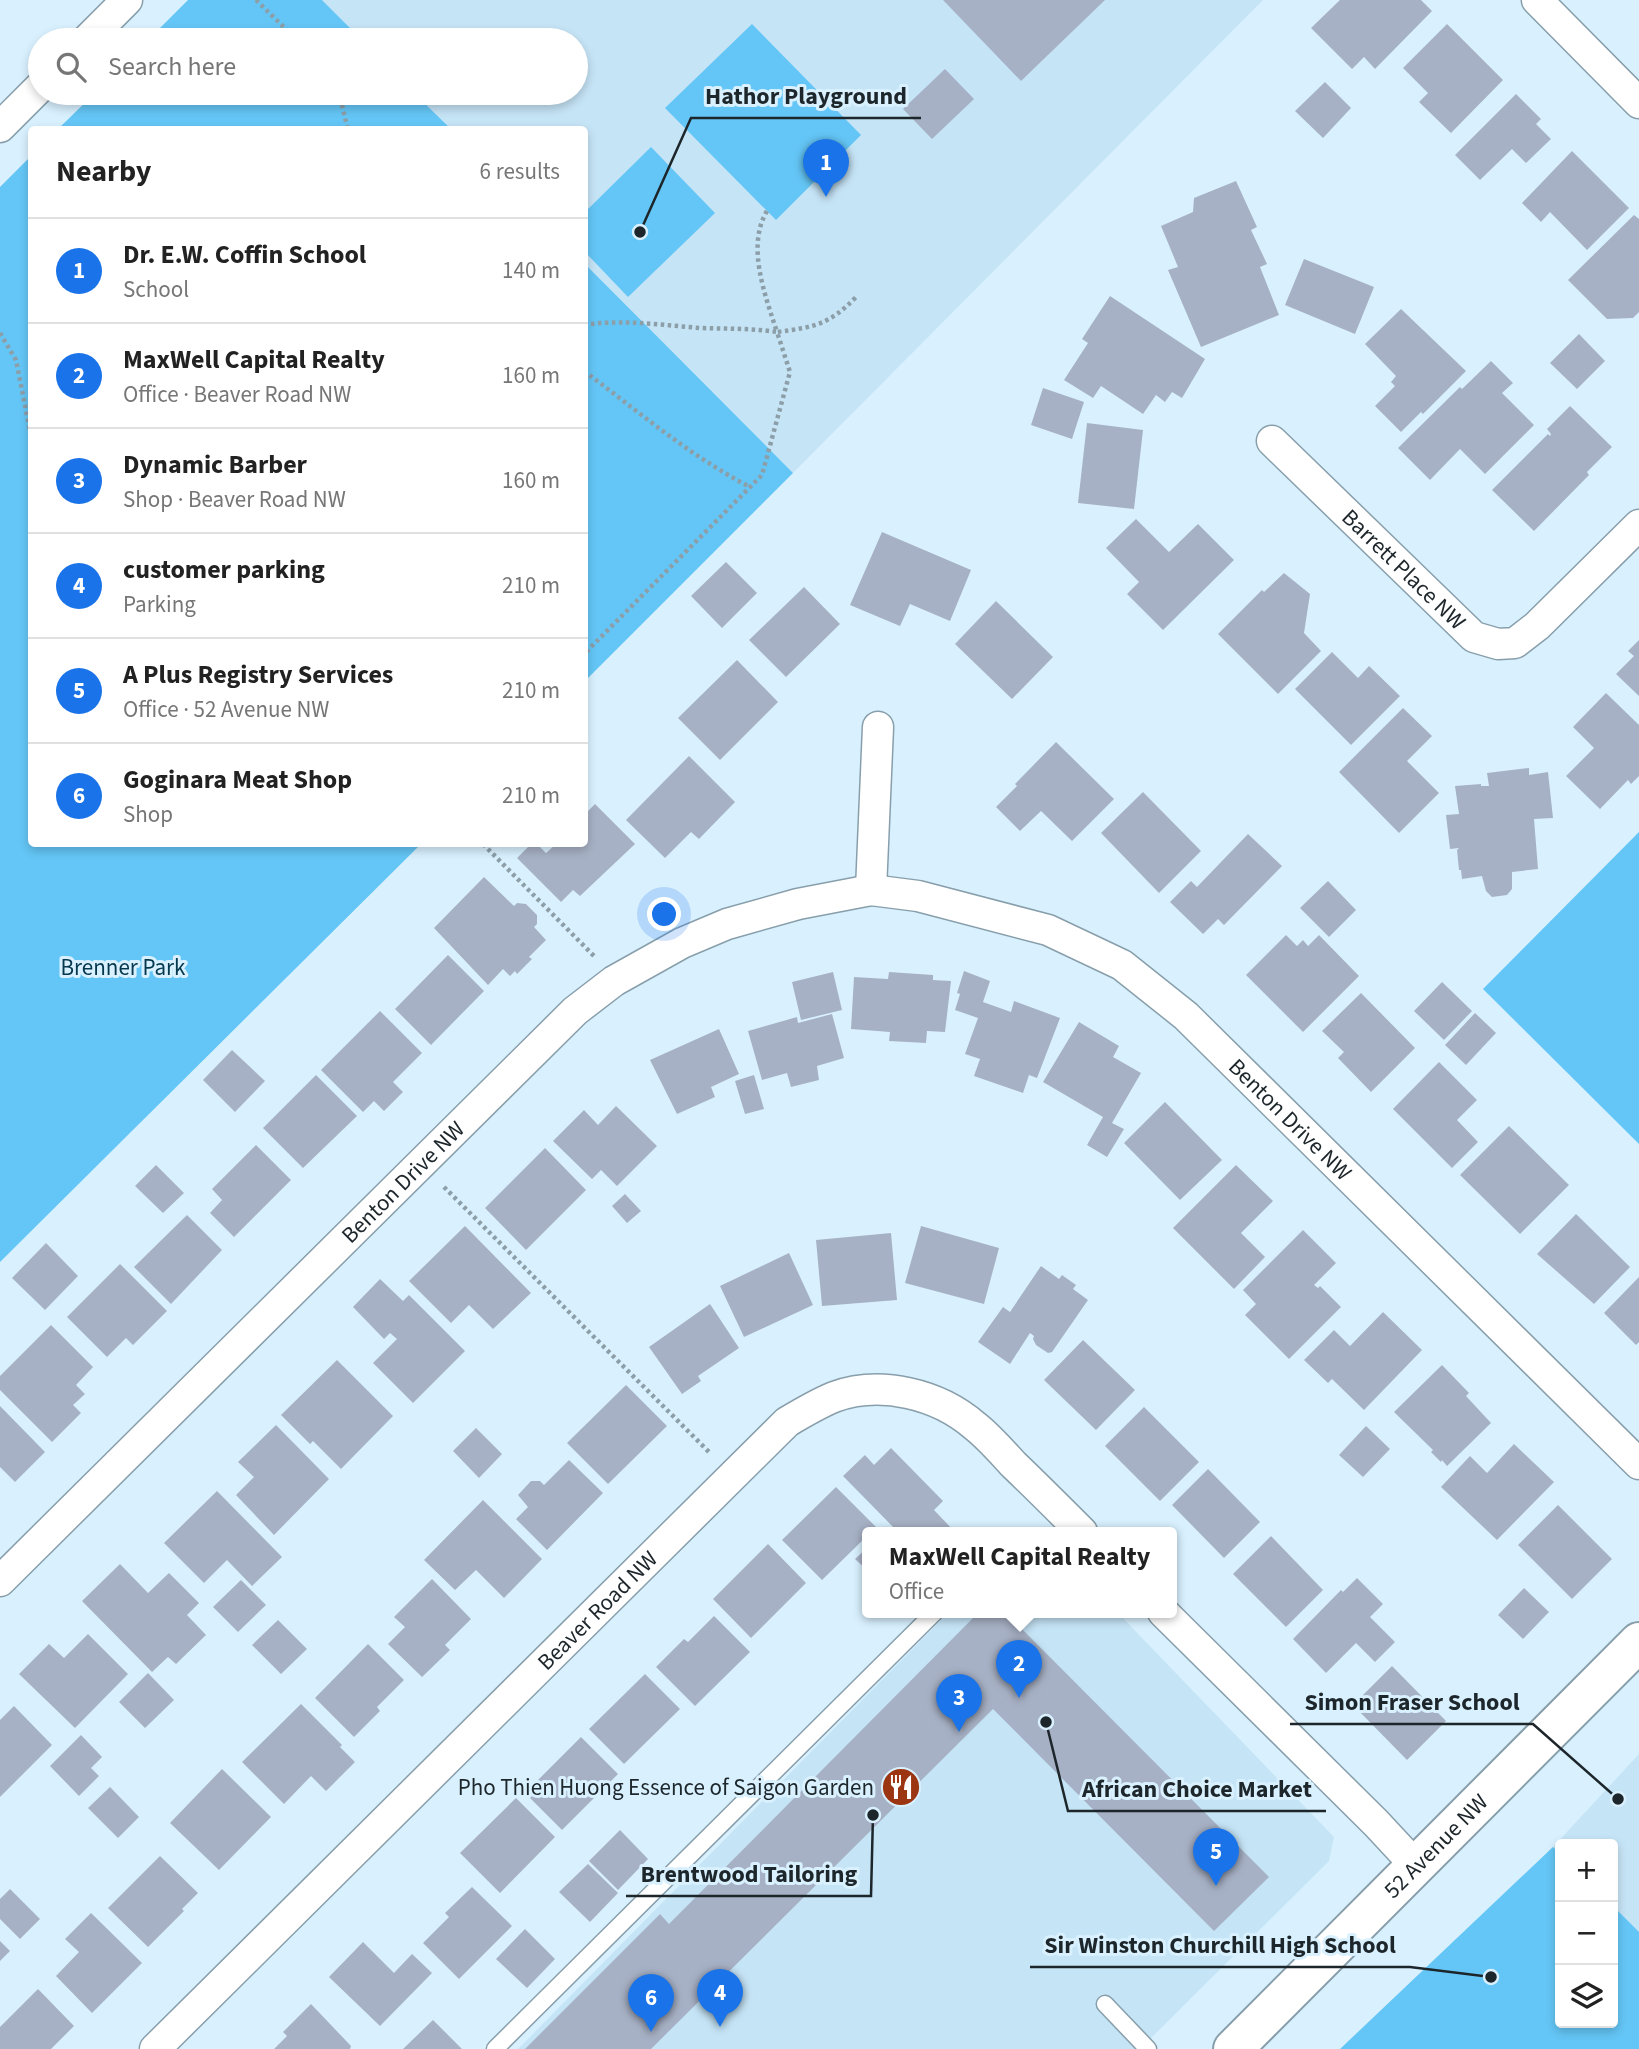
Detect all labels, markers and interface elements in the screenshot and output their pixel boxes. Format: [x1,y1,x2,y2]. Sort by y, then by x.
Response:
search box [28,28,588,105]
icon: search [52,48,90,86]
text: Search here [108,48,236,85]
callout: Hathor Playground [691,73,921,118]
text: Hathor Playground [705,79,907,114]
pin: 1 [803,139,849,197]
text: Nearby [56,150,151,193]
text: 6 results [480,155,560,188]
text: Dr. E.W. Coffin School [123,236,366,273]
text: 1 [73,254,85,287]
text: 140 m [502,254,560,287]
text: School [123,273,189,306]
text: MaxWell Capital Realty [123,341,385,378]
text: 2 [73,359,85,392]
text: 160 m [502,359,560,392]
text: Office · Beaver Road NW [123,378,351,411]
text: Dynamic Barber [123,446,307,483]
text: 3 [73,464,85,497]
text: 160 m [502,464,560,497]
text: Shop · Beaver Road NW [123,483,346,516]
street label: Barrett Place NW [1335,501,1473,637]
text: customer parking [123,551,325,588]
text: 4 [73,569,85,602]
text: 210 m [502,569,560,602]
text: Parking [123,588,196,621]
text: A Plus Registry Services [123,656,393,693]
text: 5 [73,674,85,707]
text: 210 m [502,674,560,707]
text: Office · 52 Avenue NW [123,693,329,726]
text: Goginara Meat Shop [123,761,352,798]
text: 6 [73,779,85,812]
text: 210 m [502,779,560,812]
text: Shop [123,798,173,831]
your location [647,897,681,931]
park label: Brenner Park [61,951,186,984]
street label: Benton Drive NW [1221,1051,1360,1188]
street label: Benton Drive NW [333,1113,472,1251]
popup [862,1527,1177,1618]
text: MaxWell Capital Realty [889,1538,1150,1575]
street label: Beaver Road NW [530,1543,665,1678]
text: Office [889,1575,944,1608]
pin: 2 [996,1640,1042,1698]
pin: 3 [936,1674,982,1732]
callout: Simon Fraser School [1290,1679,1533,1724]
text: Simon Fraser School [1304,1685,1520,1720]
restaurant icon: Pho Thien Huong Essence of Saigon Garden [880,1766,922,1808]
callout: African Choice Market [1068,1766,1326,1811]
place label: Pho Thien Huong Essence of Saigon Garden [458,1771,874,1804]
text: African Choice Market [1081,1772,1312,1807]
street label: 52 Avenue NW [1376,1786,1495,1906]
pin: 5 [1193,1828,1239,1886]
map controls [1555,1839,1618,2028]
button: + [1555,1839,1618,1902]
callout: Brentwood Tailoring [626,1851,871,1896]
text: Brentwood Tailoring [641,1857,858,1892]
button: − [1555,1902,1618,1965]
callout: Sir Winston Churchill High School [1030,1922,1410,1967]
text: Sir Winston Churchill High School [1044,1928,1396,1963]
button: layers [1555,1965,1618,2028]
pin: 4 [697,1969,743,2027]
pin: 6 [628,1974,674,2032]

